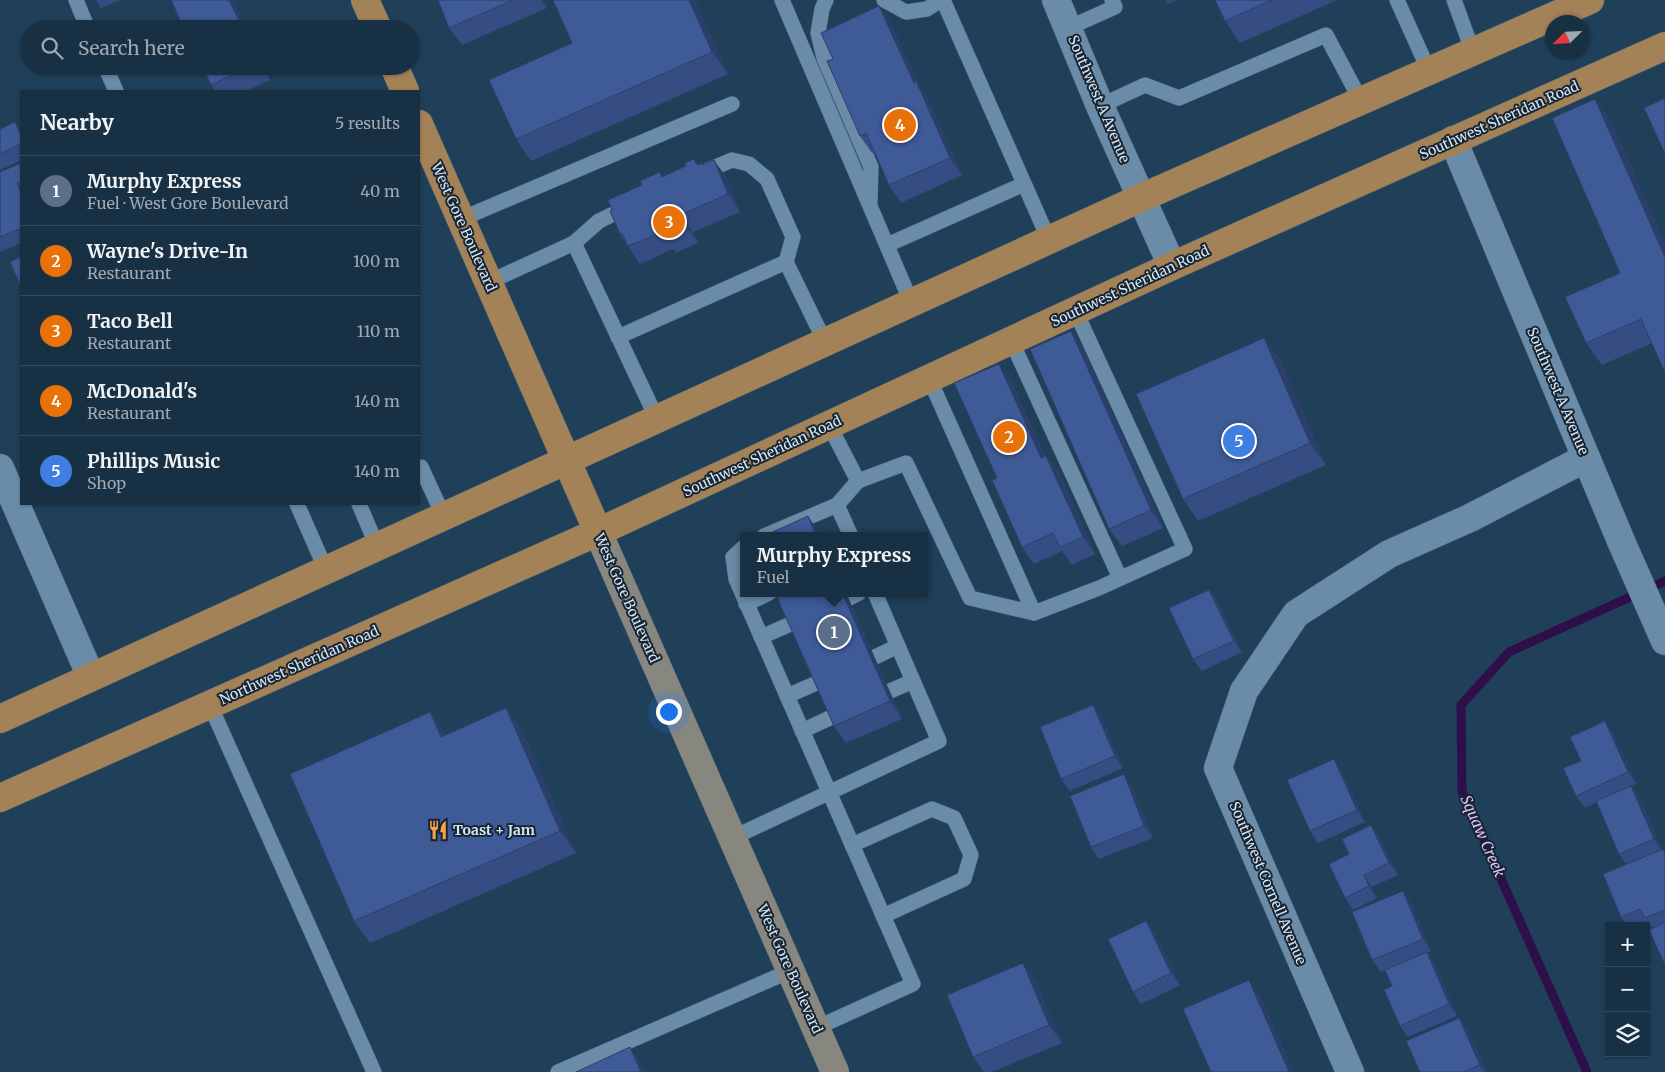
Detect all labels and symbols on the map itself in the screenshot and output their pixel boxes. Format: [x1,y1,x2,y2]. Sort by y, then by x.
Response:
north arrow [1545,15,1590,60]
street label: Southwest A Avenue [1064,33,1134,165]
street label: Southwest Sheridan Road [1416,76,1582,163]
pin: 4 [884,106,916,144]
street label: West Gore Boulevard [427,159,501,295]
pin: 3 [653,203,685,241]
street label: Southwest Sheridan Road [1048,241,1213,331]
street label: Southwest A Avenue [1523,325,1593,457]
street label: Southwest Sheridan Road [680,411,845,501]
pin: 2 [993,418,1025,456]
pin: 5 [1223,422,1255,460]
street label: West Gore Boulevard [590,530,664,666]
pin: 1 [818,613,850,651]
street label: Northwest Sheridan Road [217,621,382,708]
your location [656,699,682,725]
water label: Squaw Creek [1457,792,1510,881]
street label: Southwest Cornell Avenue [1225,799,1311,967]
restaurant icon: Toast + Jam [427,819,449,841]
place label: Toast + Jam [453,821,535,839]
street label: West Gore Boulevard [753,901,827,1037]

